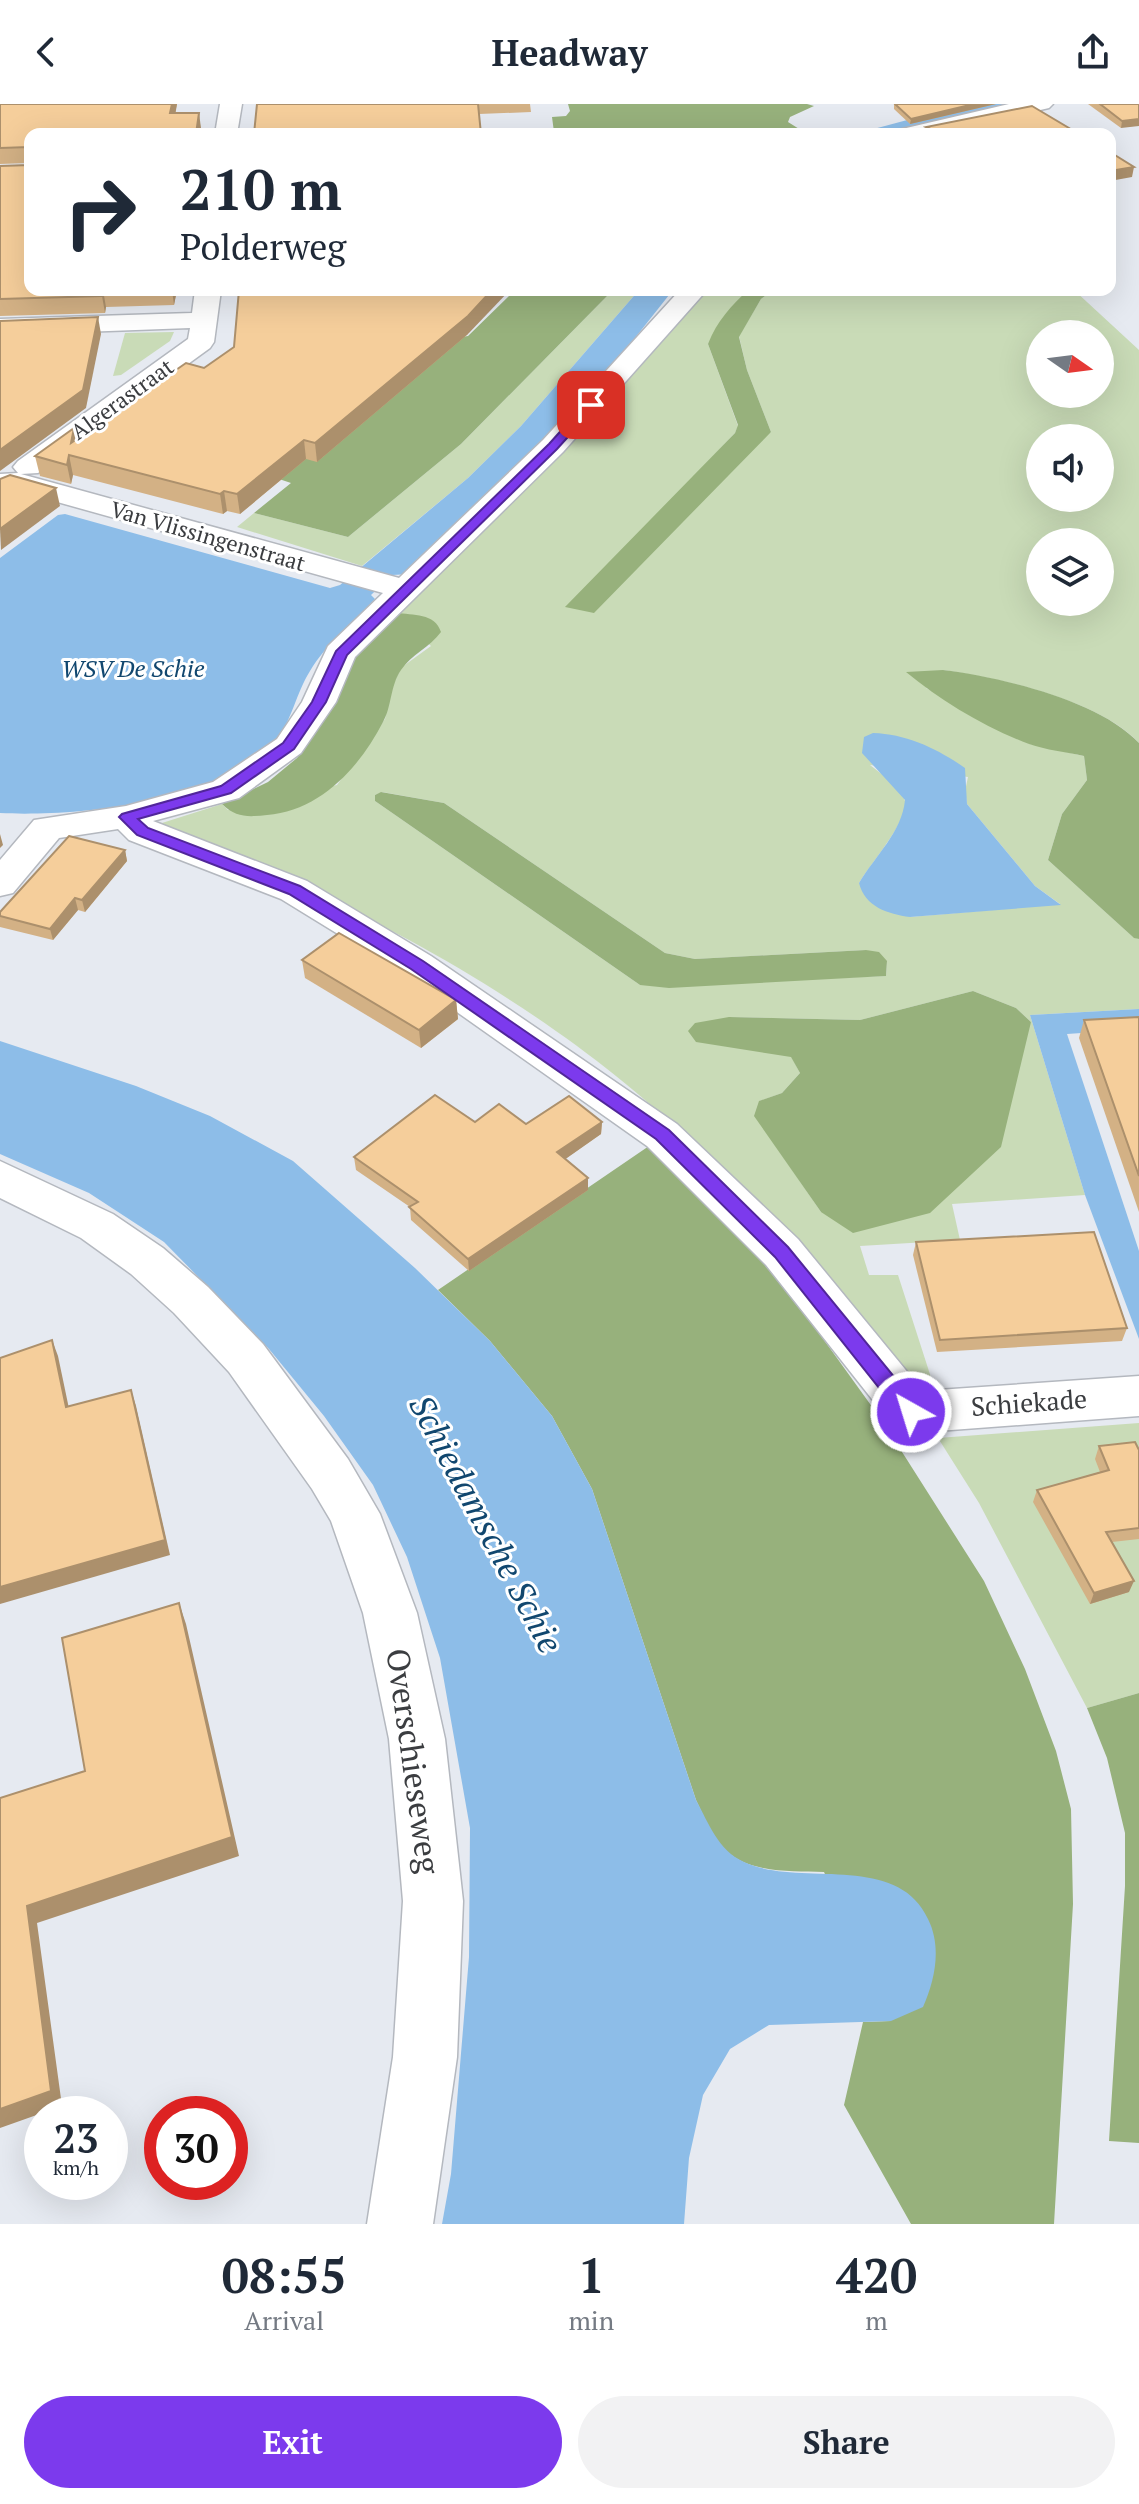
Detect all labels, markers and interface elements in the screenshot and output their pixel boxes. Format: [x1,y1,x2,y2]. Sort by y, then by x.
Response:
text: Headway [492,29,647,76]
icon: back [24,30,68,74]
icon: share [1071,30,1115,74]
text: 210 m [180,152,342,226]
icon: right [48,160,152,264]
text: Polderweg [180,223,346,270]
north arrow [1026,320,1114,408]
map controls [1026,320,1114,616]
street label: Algerastraat [64,351,179,446]
pin [557,371,625,439]
icon: arrive [569,383,613,427]
button: sound [1026,424,1114,512]
street label: Van Vlissingenstraat [107,494,309,577]
button: layers [1026,528,1114,616]
water label: WSV De Schie [61,652,205,684]
position arrow [869,1370,953,1454]
street label: Schiekade [970,1381,1088,1423]
water label: Schiedamsche Schie [399,1387,573,1661]
street label: Overschieseweg [377,1646,451,1877]
speed limit sign: 30 [144,2096,248,2200]
text: 23 [53,2111,99,2164]
text: km/h [53,2154,99,2181]
text: 08:55 [222,2243,347,2307]
text: 1 [578,2243,605,2307]
text: 420 [836,2243,917,2307]
text: Arrival [244,2303,324,2337]
text: min [568,2303,614,2337]
text: m [865,2303,888,2337]
button: Exit [24,2396,562,2488]
button: Share [578,2396,1115,2488]

